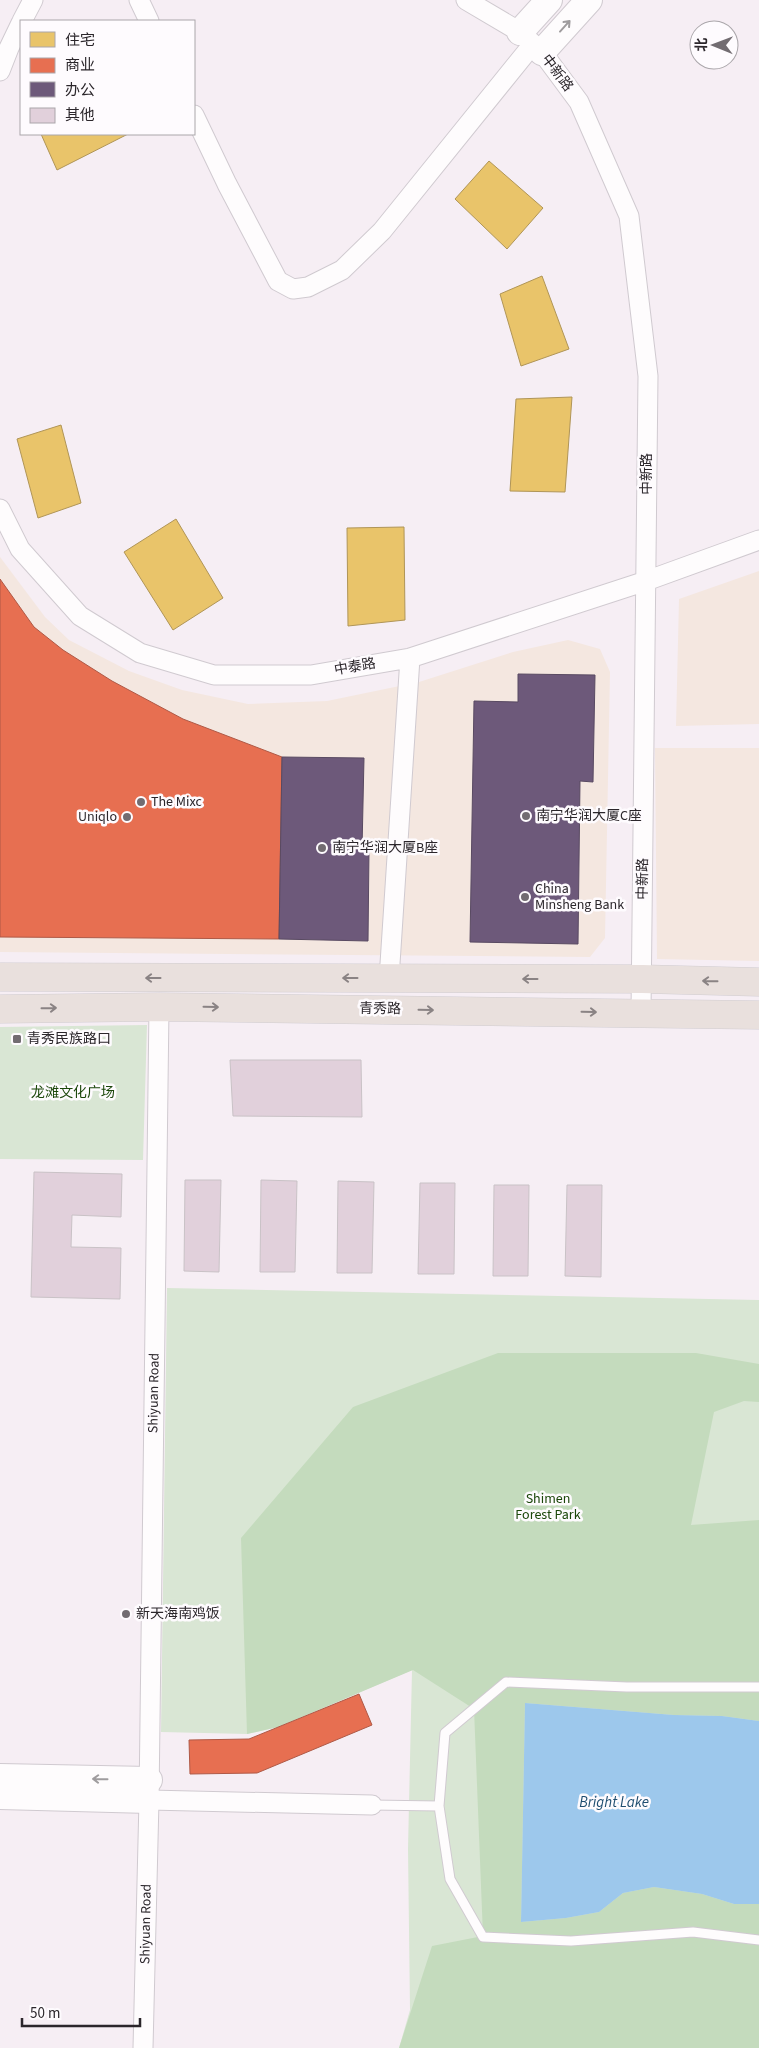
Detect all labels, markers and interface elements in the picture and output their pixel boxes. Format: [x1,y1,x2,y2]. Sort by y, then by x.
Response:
legend [20,20,195,135]
one-way arrow [560,20,571,33]
north arrow [689,20,739,70]
text: 住宅 [65,30,95,51]
text: 北 [692,38,712,52]
street label: 中新路 [536,50,578,96]
text: 商业 [65,55,95,76]
text: 办公 [65,80,95,101]
text: 其他 [65,105,95,126]
street label: 中新路 [637,453,657,495]
street label: 中泰路 [333,654,377,680]
place label: The Mixc [151,792,202,812]
marker: The Mixc [135,796,147,808]
place label: 南宁华润大厦C座 [536,806,642,826]
place label: Uniqlo [78,807,117,827]
marker: 南宁华润大厦C座 [520,810,532,822]
marker: Uniqlo [121,811,133,823]
place label: 南宁华润大厦B座 [332,838,438,858]
marker: 南宁华润大厦B座 [316,842,328,854]
street label: 中新路 [633,858,653,900]
place label: China Minsheng Bank [535,879,624,915]
marker: China Minsheng Bank [519,891,531,903]
one-way arrow [145,973,162,983]
one-way arrow [343,973,359,983]
one-way arrow [523,974,539,984]
one-way arrow [703,976,719,986]
street label: 青秀路 [359,999,401,1019]
one-way arrow [202,1002,219,1012]
one-way arrow [40,1003,56,1013]
one-way arrow [418,1005,434,1015]
one-way arrow [580,1007,596,1017]
place label: 青秀民族路口 [27,1029,111,1049]
marker: 青秀民族路口 [11,1033,23,1045]
park label: 龙滩文化广场 [31,1083,115,1103]
street label: Shiyuan Road [143,1353,165,1433]
park label: Shimen Forest Park [515,1489,581,1525]
place label: 新天海南鸡饭 [136,1604,220,1624]
marker: 新天海南鸡饭 [120,1608,132,1620]
one-way arrow [93,1774,109,1784]
water label: Bright Lake [579,1792,649,1813]
street label: Shiyuan Road [135,1884,157,1964]
scale bar [22,1996,140,2028]
text: 50 m [30,2003,60,2024]

